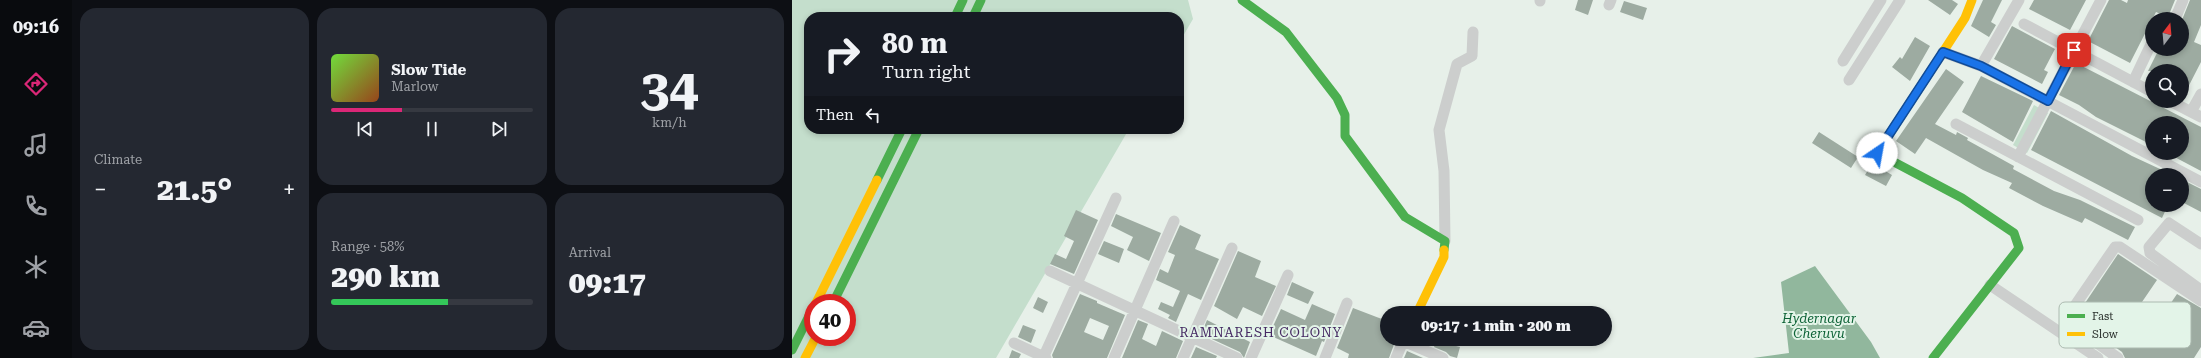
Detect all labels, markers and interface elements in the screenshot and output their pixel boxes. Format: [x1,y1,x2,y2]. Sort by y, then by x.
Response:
north arrow [2145,12,2189,56]
map controls [2145,12,2189,212]
text: 09:16 [13,16,59,37]
text: 80 m [882,27,947,60]
icon: right [816,28,868,80]
pin [2057,33,2091,67]
icon: arrive [2063,39,2085,61]
text: 34 [640,58,698,119]
text: Slow Tide [391,61,466,79]
text: Turn right [882,61,970,82]
button: search [2145,64,2189,108]
icon: directions [22,70,50,98]
text: Marlow [391,79,438,94]
icon: left [862,104,884,126]
text: Then [816,106,854,124]
text: km/h [652,115,687,130]
button: + [2145,116,2189,160]
icon: previous [354,118,376,140]
icon: pause [421,118,443,140]
icon: next [488,118,510,140]
icon: music [22,131,50,159]
position arrow [1856,132,1898,174]
text: Climate [94,152,142,167]
button: − [2145,168,2189,212]
text: 21.5° [157,172,232,207]
text: − [94,177,106,202]
text: + [283,177,295,202]
icon: phone [22,192,50,220]
text: Range · 58% [331,239,404,254]
text: Arrival [569,245,611,260]
icon: climate [22,253,50,281]
text: 290 km [331,259,440,294]
text: 09:17 [569,265,646,300]
speed limit sign: 40 [804,294,856,346]
legend [2059,302,2191,348]
text: Fast [2092,310,2113,323]
water label: Hydernagar Cheruvu [1781,311,1857,341]
icon: car [22,314,50,342]
text: 09:17 · 1 min · 200 m [1421,317,1571,335]
district label: RAMNARESH COLONY [1180,325,1342,340]
text: Slow [2092,328,2119,341]

